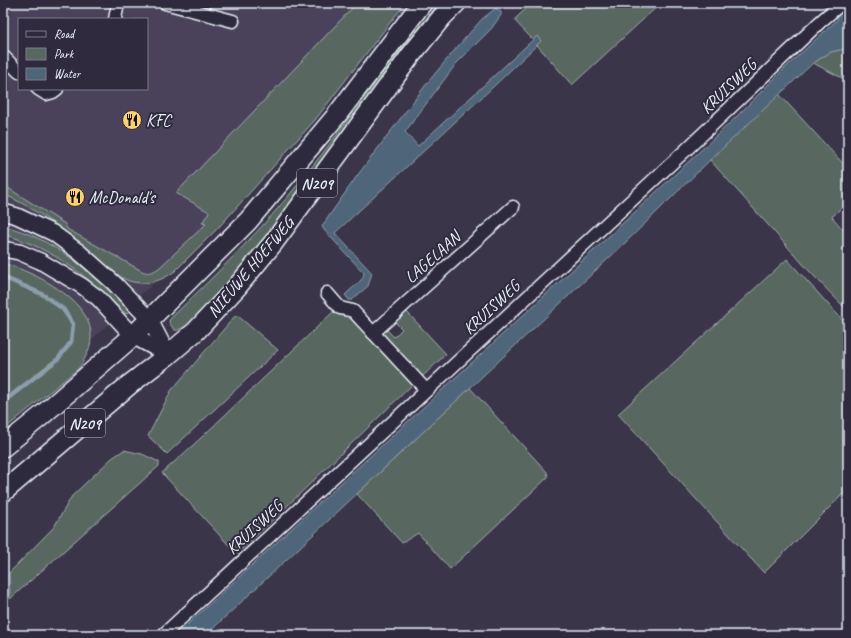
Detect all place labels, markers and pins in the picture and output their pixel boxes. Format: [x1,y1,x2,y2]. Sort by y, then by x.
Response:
restaurant icon: KFC [121,109,143,131]
place label: KFC [146,110,173,131]
restaurant icon: McDonald's [64,186,86,208]
place label: McDonald's [89,187,157,208]

